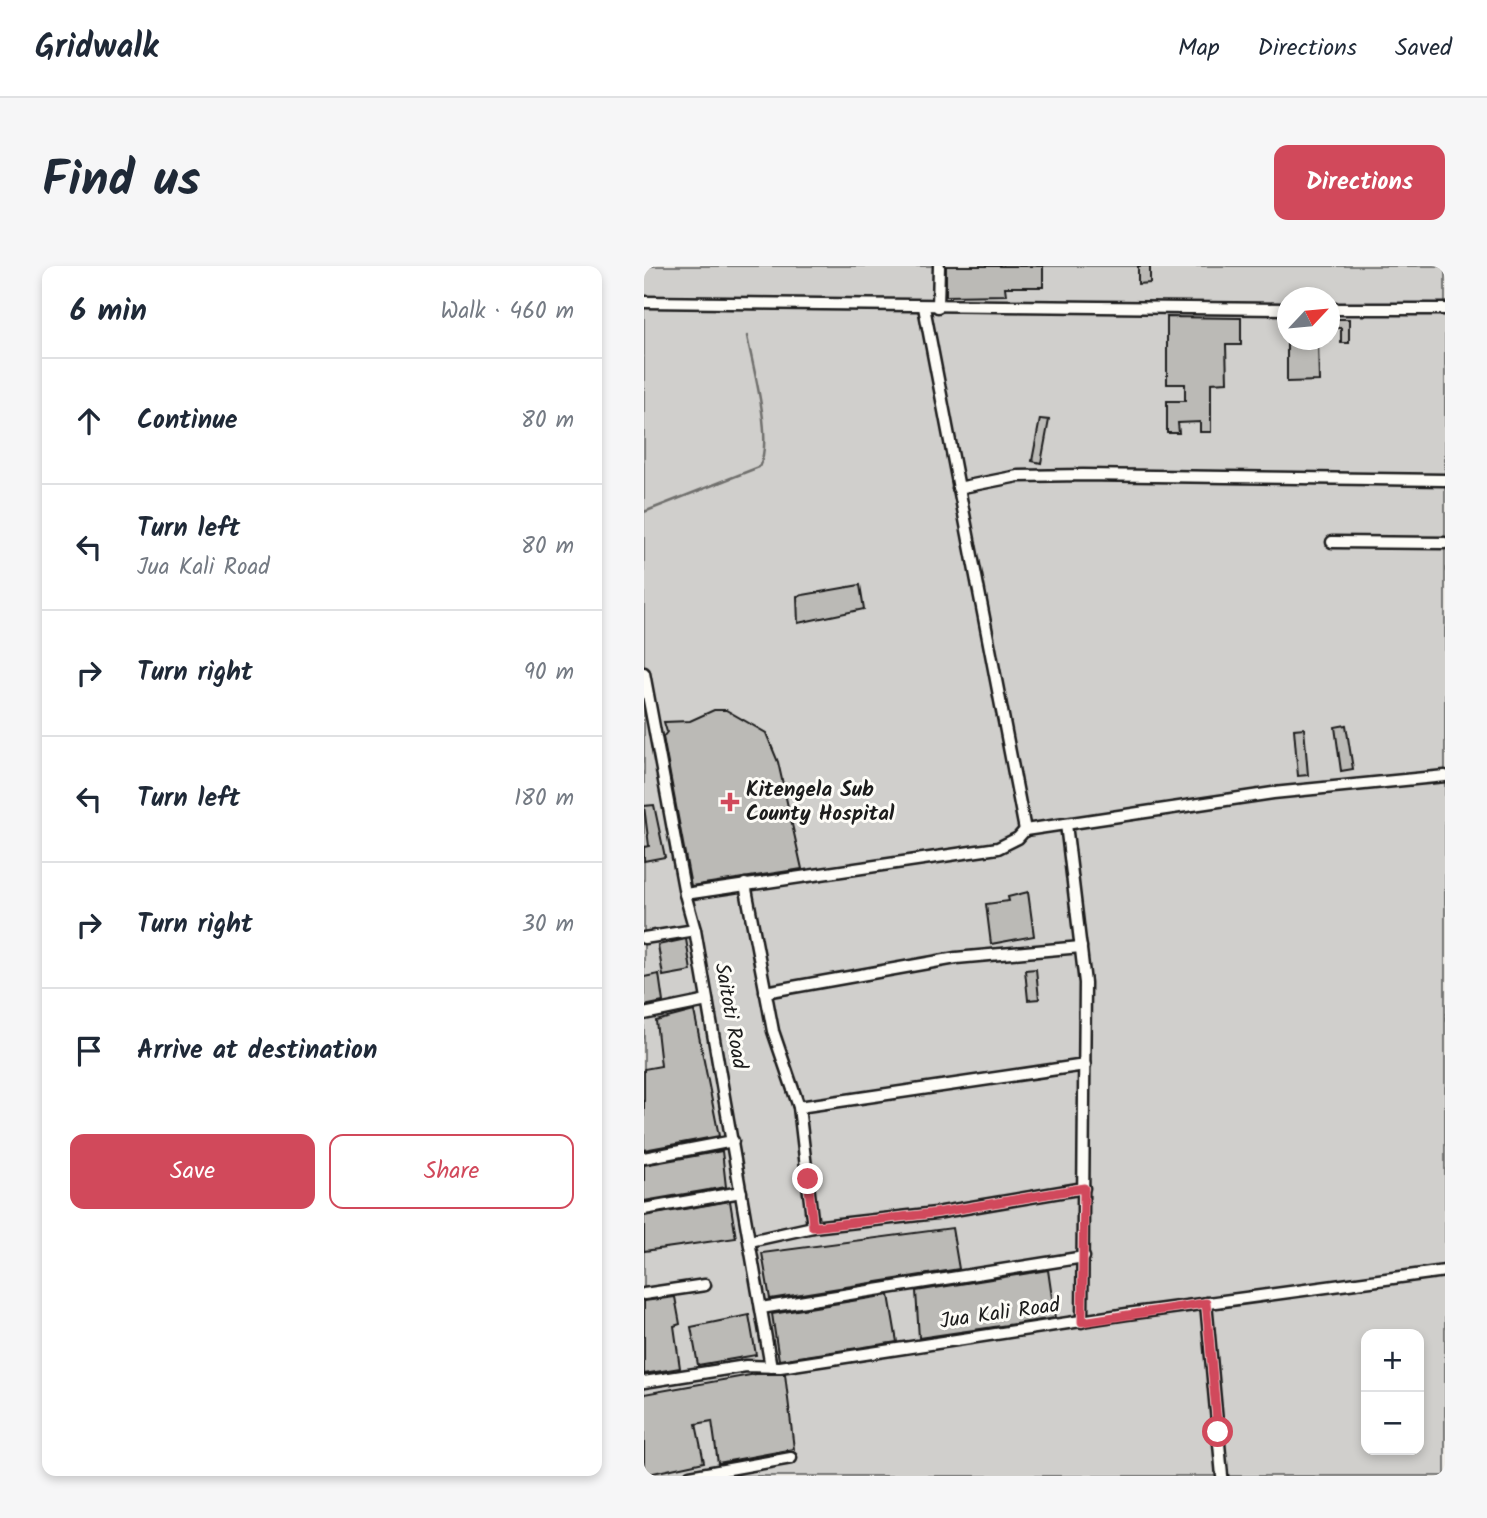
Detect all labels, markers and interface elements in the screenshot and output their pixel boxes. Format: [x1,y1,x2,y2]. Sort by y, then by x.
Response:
text: Gridwalk [35,22,158,75]
text: Map [1178,29,1220,68]
text: Directions [1258,29,1357,68]
text: Saved [1395,29,1452,68]
text: Find us [42,143,200,221]
button: Directions [1274,145,1445,220]
north arrow [1277,287,1340,350]
text: 6 min [70,288,147,336]
text: Walk · 460 m [440,294,574,330]
text: Continue [137,400,238,442]
icon: ahead [70,402,108,440]
text: 80 m [521,403,574,439]
text: Turn left [137,508,240,550]
icon: left [70,528,108,566]
text: 80 m [521,529,574,565]
text: Jua Kali Road [137,550,270,586]
text: Turn right [137,652,253,694]
icon: right [70,654,108,692]
text: 90 m [524,655,574,691]
place label: Kitengela Sub County Hospital [746,774,895,831]
text: Turn left [137,778,240,820]
icon: left [70,780,108,818]
text: 180 m [514,781,574,817]
marker: Kitengela Sub County Hospital [720,792,740,812]
text: Turn right [137,904,253,946]
icon: right [70,906,108,944]
text: 30 m [522,907,574,943]
street label: Saitoti Road [704,960,756,1072]
text: Arrive at destination [137,1030,377,1072]
icon: arrive [70,1032,108,1070]
button: Save [70,1134,315,1209]
button: Share [329,1134,574,1209]
route end [792,1163,823,1194]
street label: Jua Kali Road [938,1289,1063,1339]
map controls [1361,1329,1424,1455]
button: + [1361,1329,1424,1392]
button: − [1361,1392,1424,1455]
route start [1202,1416,1233,1447]

